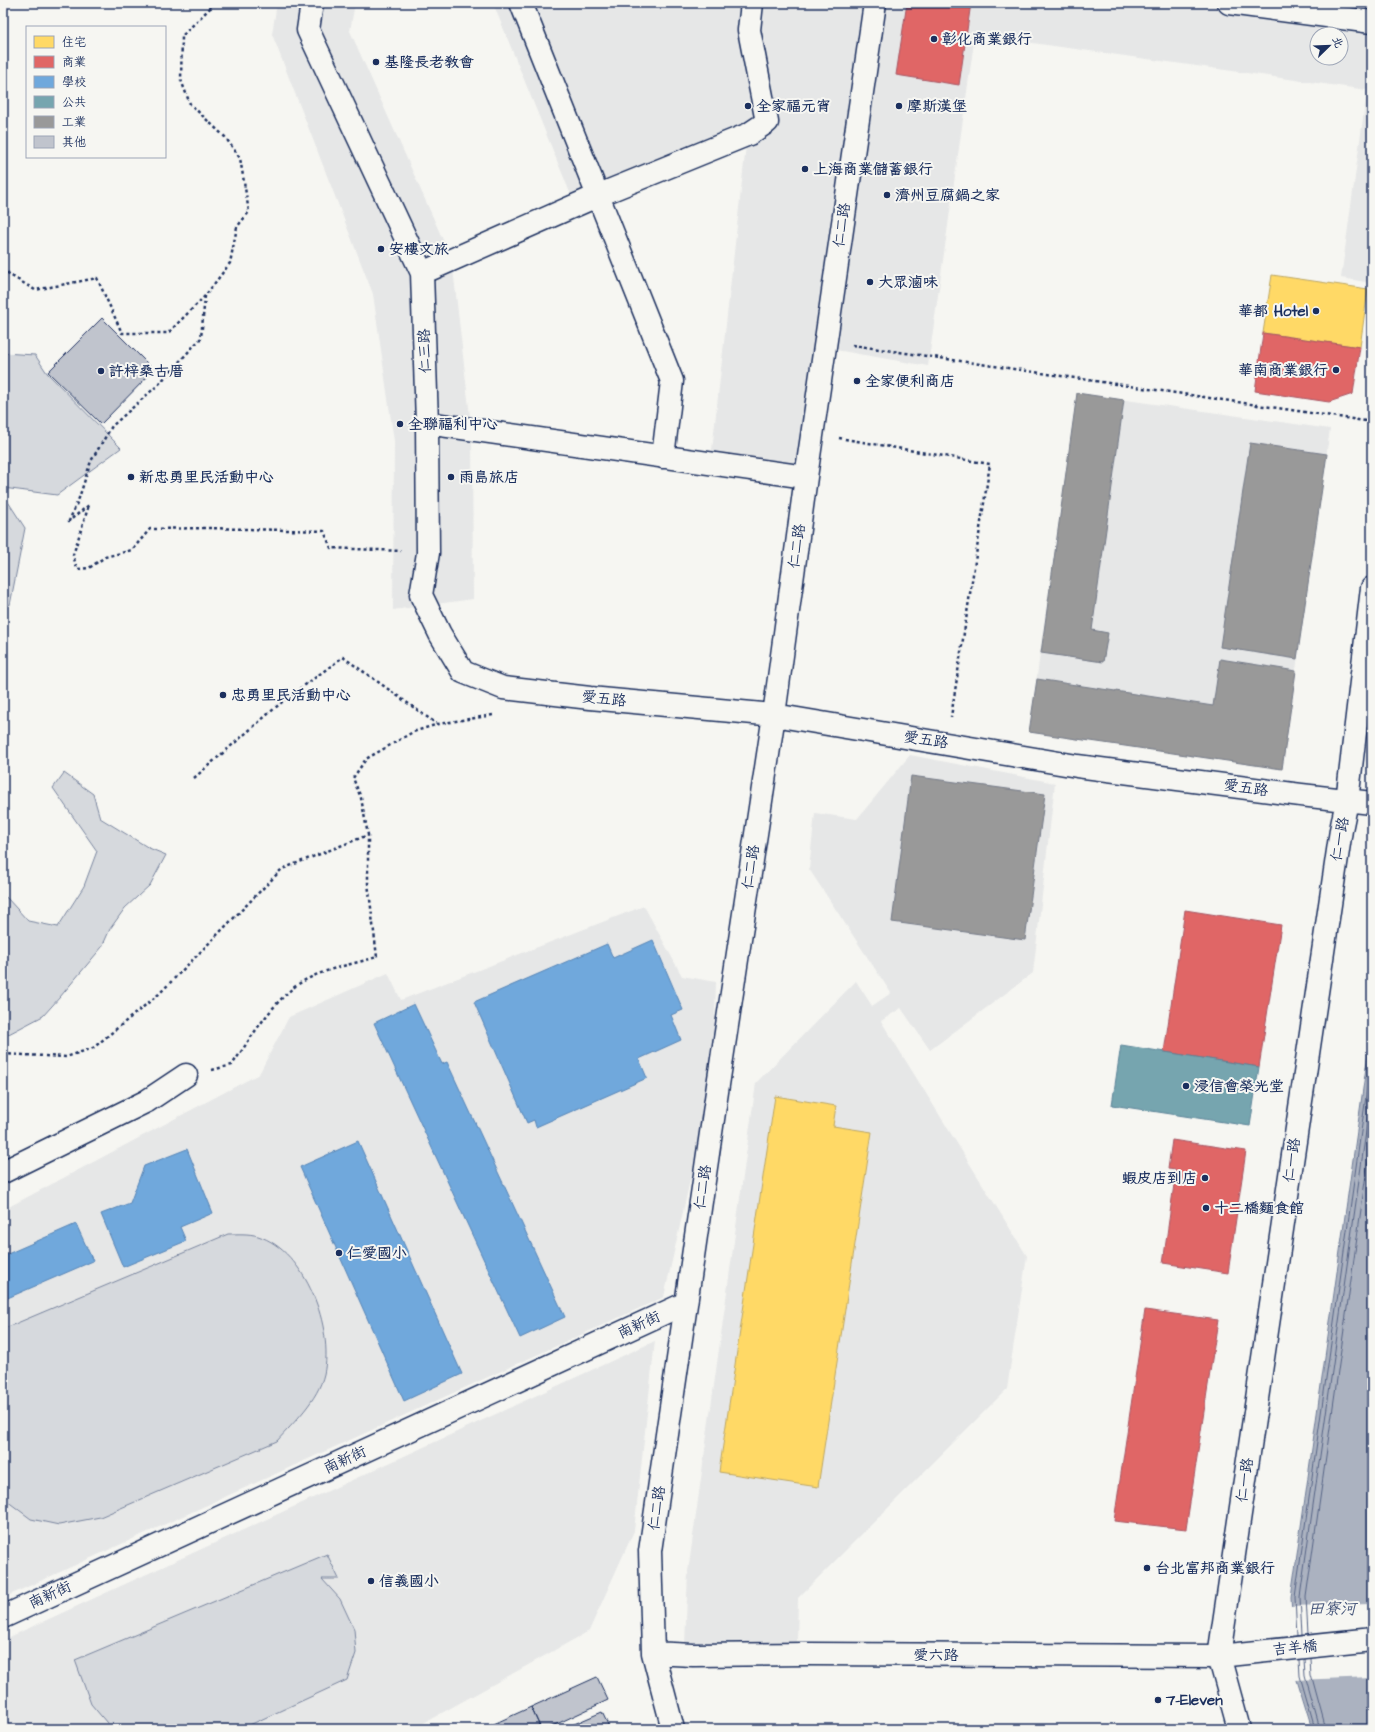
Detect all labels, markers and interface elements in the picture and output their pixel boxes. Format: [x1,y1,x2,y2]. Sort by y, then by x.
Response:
legend [26,26,166,158]
north arrow [1309,26,1349,66]
place label: 彰化商業銀行 [942,29,1032,50]
text: 住宅 [62,34,86,51]
marker: 彰化商業銀行 [929,34,939,44]
text: 北 [1329,34,1347,50]
place label: 基隆長老教會 [384,52,474,73]
text: 商業 [62,54,86,71]
marker: 基隆長老教會 [371,57,381,67]
text: 學校 [62,74,86,91]
text: 公共 [62,94,86,111]
place label: 全家福元宵 [756,96,831,117]
place label: 摩斯漢堡 [907,96,967,117]
marker: 全家福元宵 [743,101,753,111]
marker: 摩斯漢堡 [894,101,904,111]
text: 工業 [62,114,86,131]
text: 其他 [62,134,86,151]
place label: 上海商業儲蓄銀行 [813,159,933,180]
marker: 上海商業儲蓄銀行 [800,164,810,174]
place label: 濟州豆腐鍋之家 [895,185,1000,206]
marker: 濟州豆腐鍋之家 [882,190,892,200]
street label: 仁二路 [828,201,856,249]
place label: 安樓文旅 [389,239,449,260]
marker: 安樓文旅 [376,244,386,254]
place label: 大眾滷味 [878,272,938,293]
marker: 大眾滷味 [865,277,875,287]
place label: 華都 Hotel [1238,301,1309,322]
marker: 華都 Hotel [1311,306,1321,316]
street label: 仁三路 [414,328,436,374]
place label: 華南商業銀行 [1238,360,1328,381]
place label: 許梓桑古厝 [109,361,184,382]
marker: 華南商業銀行 [1331,365,1341,375]
marker: 許梓桑古厝 [96,366,106,376]
place label: 全家便利商店 [865,371,955,392]
marker: 全家便利商店 [852,376,862,386]
place label: 全聯福利中心 [408,414,498,435]
marker: 全聯福利中心 [395,419,405,429]
place label: 新忠勇里民活動中心 [139,467,274,488]
place label: 雨島旅店 [459,467,519,488]
marker: 新忠勇里民活動中心 [126,472,136,482]
marker: 雨島旅店 [446,472,456,482]
street label: 仁二路 [783,522,811,570]
place label: 忠勇里民活動中心 [231,685,351,706]
street label: 愛五路 [581,686,627,712]
marker: 忠勇里民活動中心 [218,690,228,700]
street label: 愛五路 [902,726,950,754]
street label: 愛五路 [1222,774,1270,802]
street label: 仁一路 [1326,815,1354,863]
street label: 仁二路 [737,843,765,891]
place label: 浸信會榮光堂 [1194,1076,1284,1097]
marker: 浸信會榮光堂 [1181,1081,1191,1091]
street label: 仁一路 [1278,1136,1306,1184]
street label: 仁二路 [689,1163,717,1211]
place label: 蝦皮店到店 [1122,1168,1197,1189]
marker: 蝦皮店到店 [1200,1173,1210,1183]
place label: 十二橋麵食館 [1214,1198,1304,1219]
marker: 十二橋麵食館 [1201,1203,1211,1213]
place label: 仁愛國小 [347,1243,407,1264]
marker: 仁愛國小 [334,1248,344,1258]
street label: 南新街 [614,1306,664,1344]
street label: 南新街 [320,1441,370,1479]
street label: 仁一路 [1231,1456,1259,1504]
street label: 仁二路 [643,1484,671,1532]
place label: 台北富邦商業銀行 [1155,1558,1275,1579]
marker: 台北富邦商業銀行 [1142,1563,1152,1573]
place label: 信義國小 [379,1571,439,1592]
street label: 南新街 [25,1576,75,1614]
marker: 信義國小 [366,1576,376,1586]
water label: 田寮河 [1308,1598,1359,1620]
street label: 吉羊橋 [1272,1635,1318,1661]
street label: 愛六路 [913,1645,959,1666]
place label: 7-Eleven [1165,1690,1223,1711]
marker: 7-Eleven [1153,1695,1163,1705]

